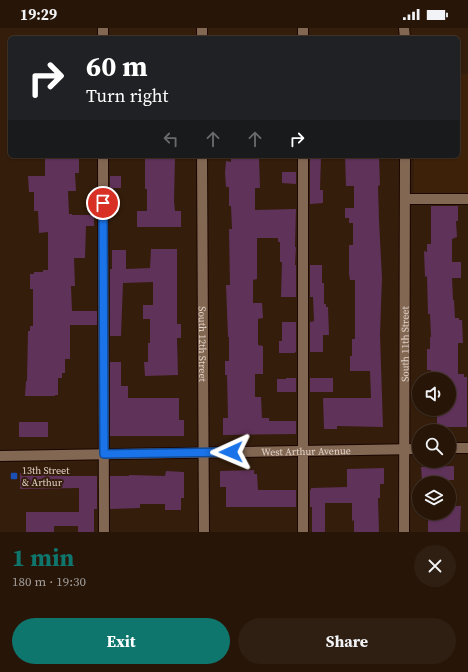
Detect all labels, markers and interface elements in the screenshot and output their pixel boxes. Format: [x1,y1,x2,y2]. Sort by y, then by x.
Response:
text: 19:29 [20,4,57,25]
text: 60 m [86,47,148,85]
icon: right [20,52,72,104]
text: Turn right [86,83,168,108]
icon: left [160,128,182,150]
icon: ahead [202,128,224,150]
icon: ahead [244,128,266,150]
icon: right [286,128,308,150]
pin [86,186,120,220]
icon: arrive [92,192,114,214]
street label: South 12th Street [196,306,209,383]
street label: South 11th Street [398,306,412,382]
map controls [412,372,456,520]
button: sound [412,372,456,416]
button: search [412,424,456,468]
position arrow [210,431,252,473]
street label: West Arthur Avenue [261,444,351,459]
place label: 13th Street & Arthur [22,464,70,489]
marker: 13th Street & Arthur [9,471,19,481]
button: layers [412,476,456,520]
text: 1 min [12,541,74,574]
button: close [414,545,456,587]
text: 180 m · 19:30 [12,573,86,590]
button: Exit [12,618,230,664]
button: Share [238,618,456,664]

